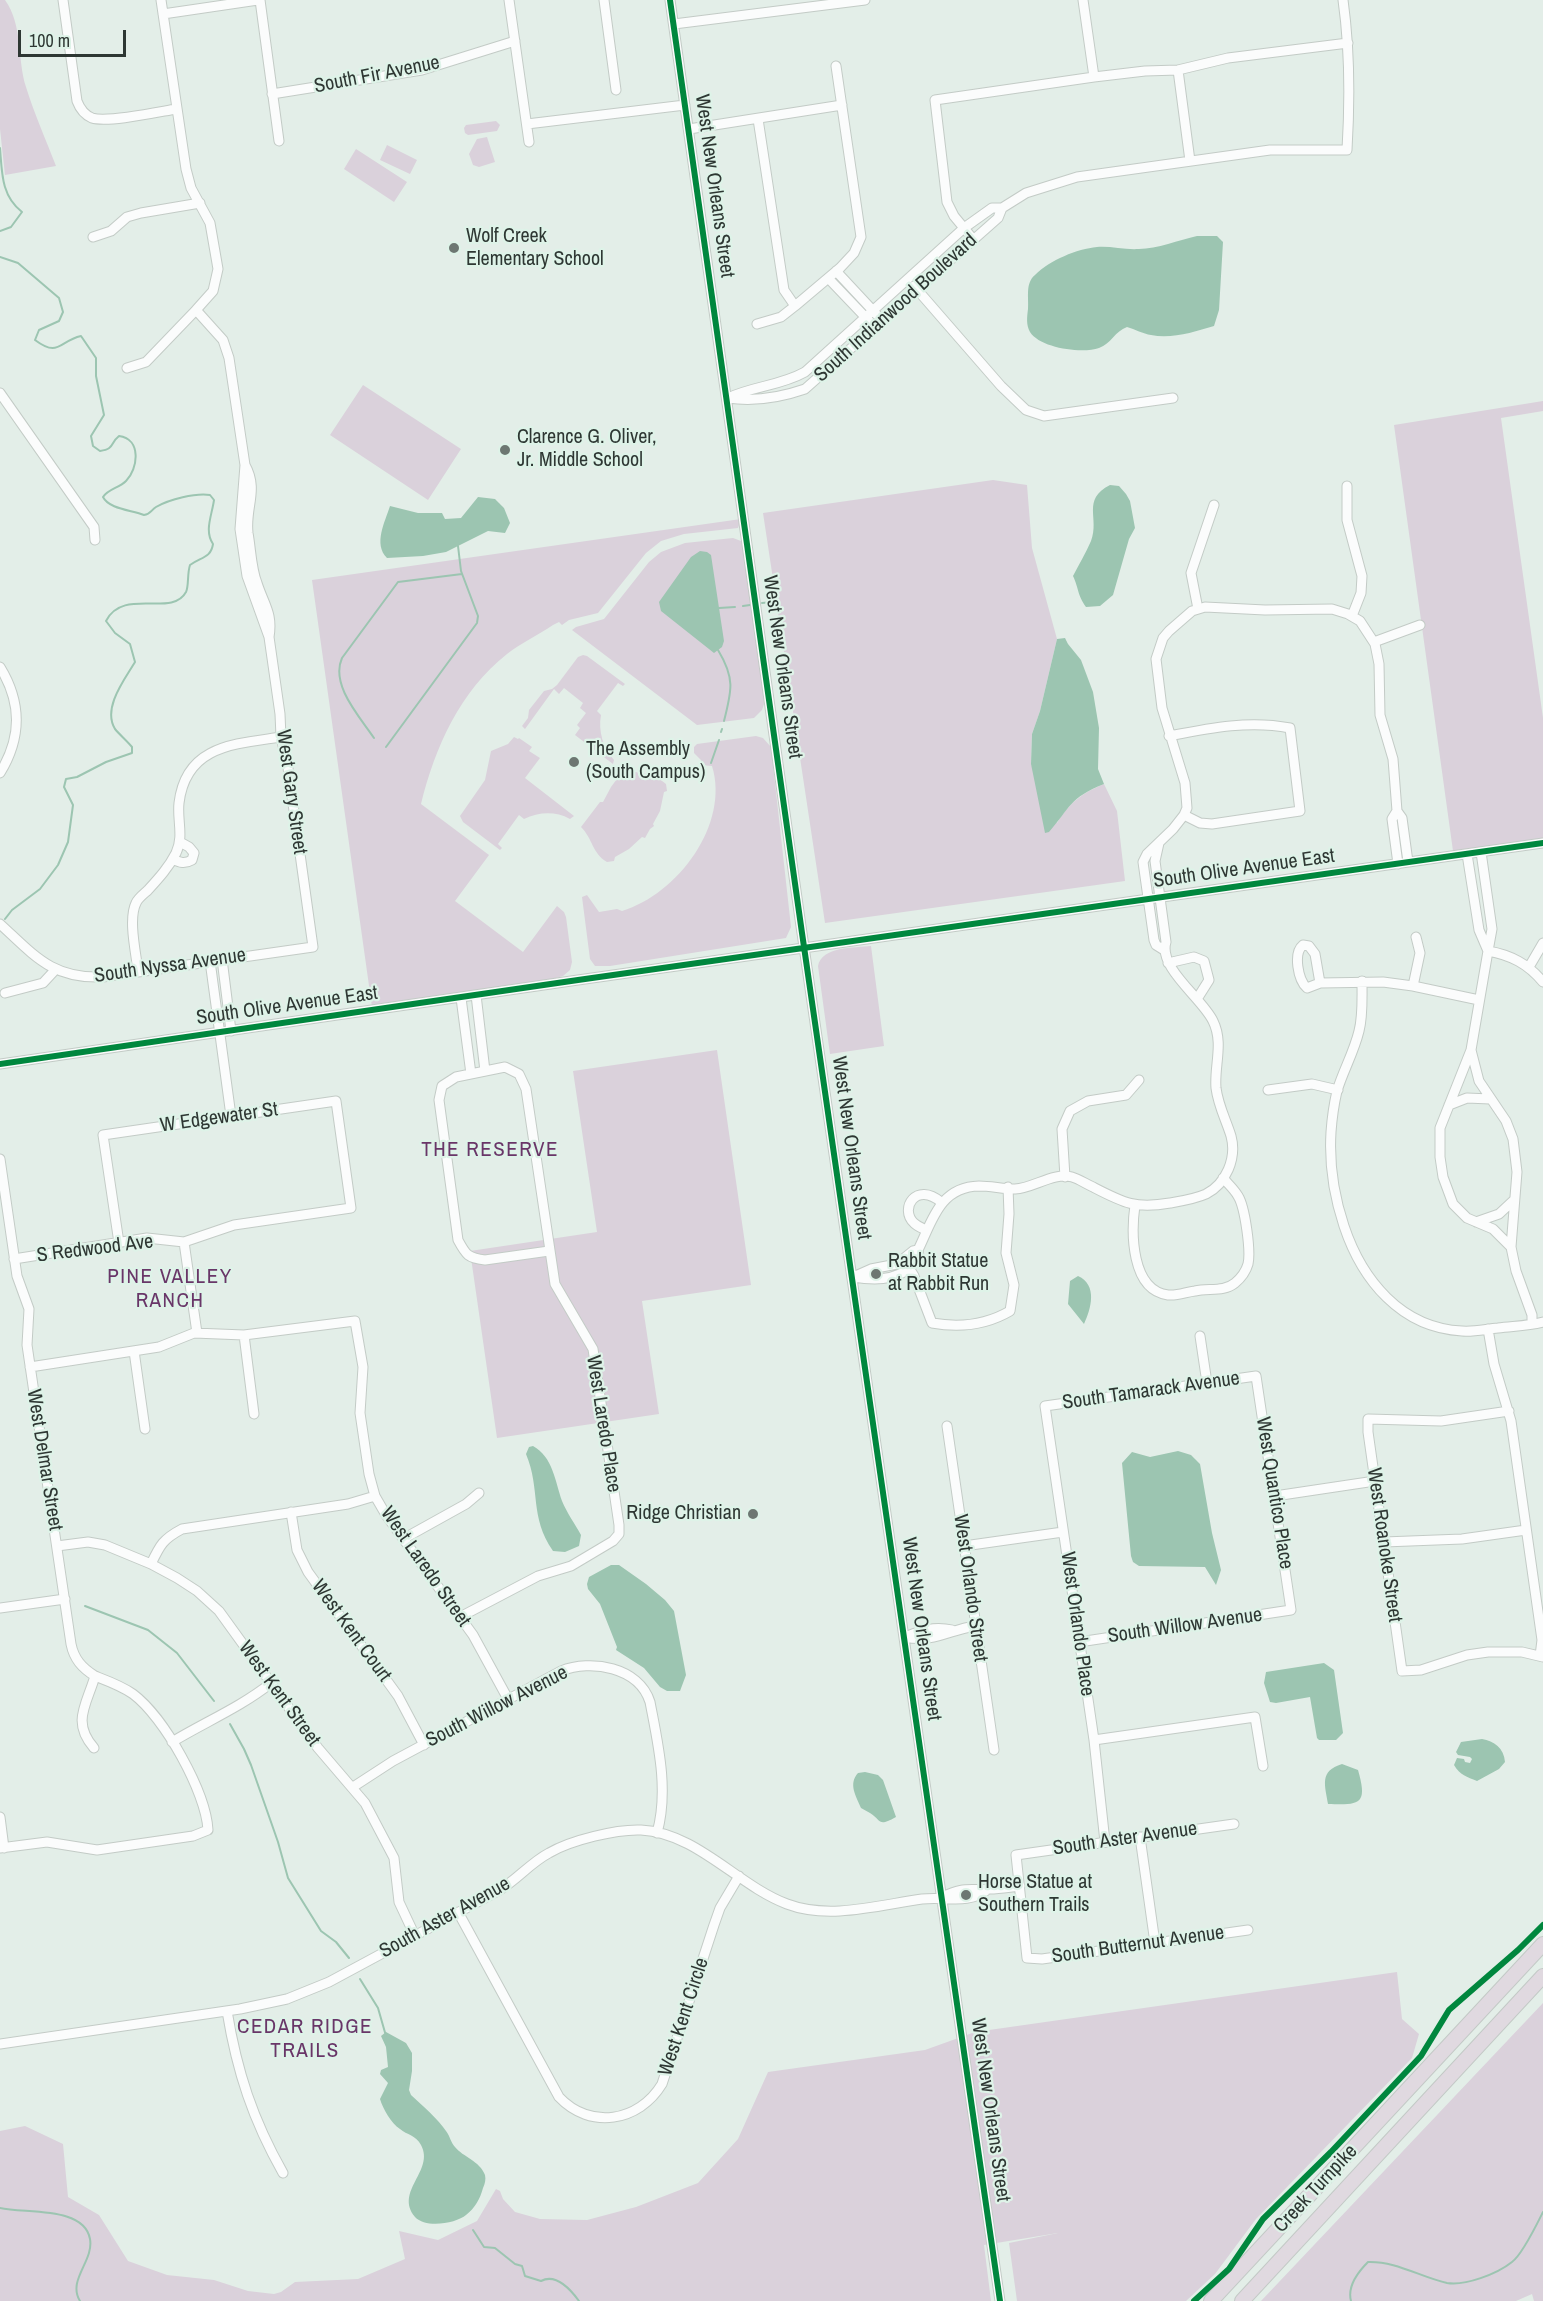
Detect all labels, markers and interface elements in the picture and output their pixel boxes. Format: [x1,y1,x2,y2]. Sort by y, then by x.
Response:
scale bar [21,18,129,56]
text: 100 m [29,28,70,53]
street label: South Fir Avenue [312,51,442,99]
street label: West New Orleans Street [689,93,739,279]
place label: Wolf Creek Elementary School [466,225,604,272]
street label: South Indianwood Boulevard [810,229,982,387]
marker: Wolf Creek Elementary School [447,241,461,255]
place label: Clarence G. Oliver, Jr. Middle School [517,426,656,473]
marker: Clarence G. Oliver, Jr. Middle School [498,443,512,457]
street label: West New Orleans Street [757,574,807,760]
street label: West Gary Street [270,728,312,856]
place label: The Assembly (South Campus) [586,738,705,785]
marker: The Assembly (South Campus) [567,755,581,769]
street label: South Olive Avenue East [1152,844,1336,894]
street label: South Nyssa Avenue [93,943,247,989]
street label: South Olive Avenue East [195,981,379,1031]
street label: West New Orleans Street [826,1055,876,1241]
street label: W Edgewater St [159,1098,279,1138]
district label: THE RESERVE [421,1137,559,1163]
street label: S Redwood Ave [35,1230,155,1268]
place label: Rabbit Statue at Rabbit Run [888,1250,989,1297]
district label: PINE VALLEY RANCH [107,1264,233,1314]
marker: Rabbit Statue at Rabbit Run [869,1267,883,1281]
street label: West Laredo Place [580,1354,626,1494]
street label: South Tamarack Avenue [1061,1367,1241,1415]
street label: West Delmar Street [21,1388,67,1532]
street label: West Quantico Place [1250,1415,1298,1571]
street label: West Roanoke Street [1361,1466,1407,1624]
street label: West Laredo Street [375,1502,475,1632]
place label: Ridge Christian [626,1502,741,1526]
marker: Ridge Christian [746,1507,760,1521]
street label: West Orlando Street [948,1513,992,1663]
street label: West New Orleans Street [896,1536,946,1722]
street label: West Orlando Place [1055,1550,1099,1698]
street label: West Kent Court [306,1575,396,1687]
street label: South Willow Avenue [1106,1603,1264,1649]
street label: West Kent Street [233,1637,325,1751]
street label: South Willow Avenue [422,1661,572,1753]
street label: South Aster Avenue [1051,1817,1199,1861]
place label: Horse Statue at Southern Trails [978,1871,1092,1918]
street label: South Aster Avenue [376,1872,514,1964]
marker: Horse Statue at Southern Trails [959,1888,973,1902]
street label: South Butternut Avenue [1050,1921,1226,1969]
street label: West Kent Circle [654,1955,714,2079]
district label: CEDAR RIDGE TRAILS [237,2014,373,2064]
street label: West New Orleans Street [965,2017,1015,2203]
street label: Creek Turnpike [1269,2140,1363,2238]

